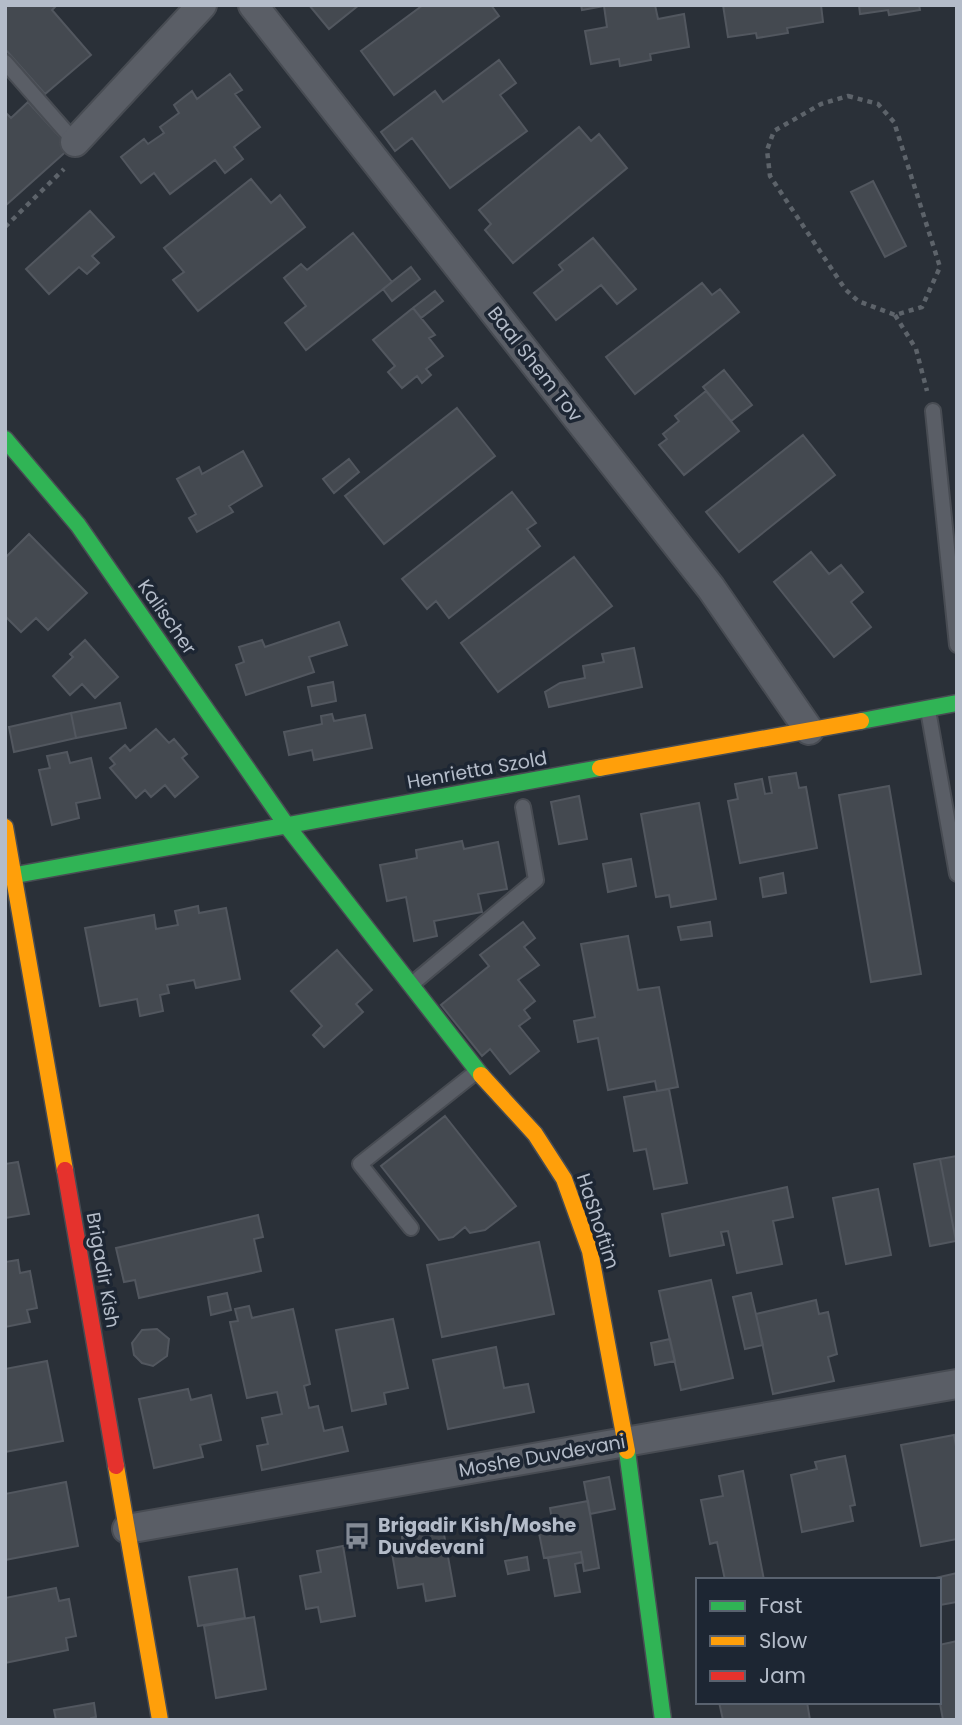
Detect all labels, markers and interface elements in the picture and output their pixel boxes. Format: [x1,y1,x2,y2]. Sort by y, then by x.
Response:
street label: Baal Shem Tov [481,301,589,428]
street label: Kalischer [131,574,203,660]
street label: Henrietta Szold [405,744,549,796]
street label: HaShoftim [570,1170,626,1272]
street label: Brigadir Kish [80,1210,126,1330]
street label: Moshe Duvdevani [457,1428,627,1484]
place label: Brigadir Kish/Moshe Duvdevani [378,1512,577,1561]
bus stop icon: Brigadir Kish/Moshe Duvdevani [342,1521,372,1551]
legend [696,1578,941,1704]
text: Fast [759,1591,802,1620]
text: Slow [759,1626,807,1655]
text: Jam [759,1661,806,1690]

